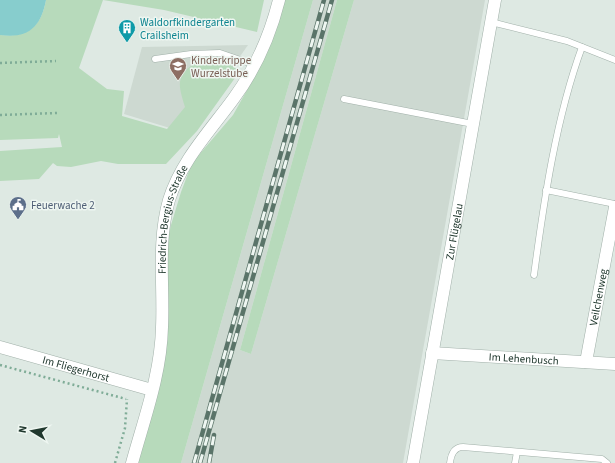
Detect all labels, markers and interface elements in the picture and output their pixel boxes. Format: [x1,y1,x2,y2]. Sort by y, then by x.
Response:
place label: Waldorfkindergarten Crailsheim [140,15,235,43]
building icon: Waldorfkindergarten Crailsheim [117,18,137,43]
place label: Kinderkrippe Wurzelstube [191,53,252,81]
school or university icon: Kinderkrippe Wurzelstube [168,56,188,81]
street label: Friedrich-Bergius-Straße [154,161,191,274]
public building icon: Feuerwache 2 [8,195,28,220]
place label: Feuerwache 2 [31,198,95,213]
street label: Zur Flügelau [442,202,466,261]
street label: Veilchenweg [585,267,611,327]
street label: Im Lehenbusch [488,349,559,368]
street label: Im Fliegerhorst [41,352,112,385]
north arrow [12,411,52,451]
text: N [15,424,31,434]

